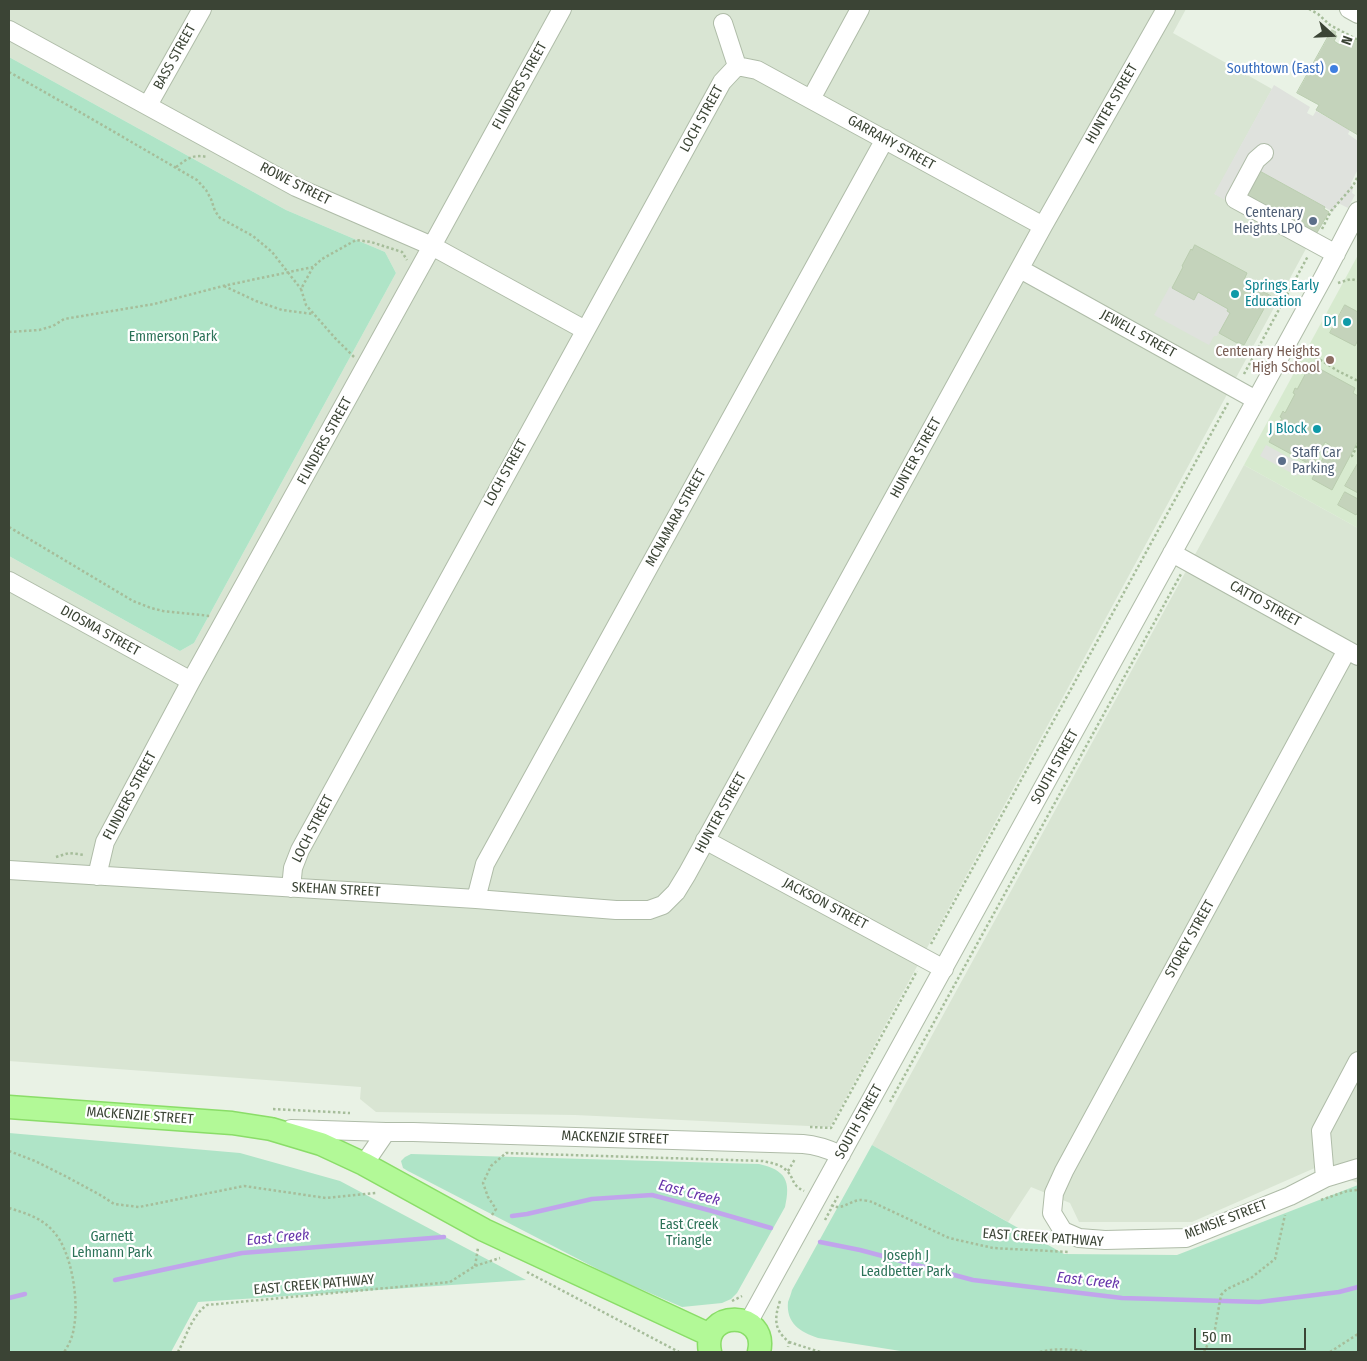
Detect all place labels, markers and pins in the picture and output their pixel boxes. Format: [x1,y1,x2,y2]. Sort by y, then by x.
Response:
place label: Southtown (East) [1227,61,1324,77]
marker: Southtown (East) [1328,63,1340,75]
place label: Centenary Heights LPO [1234,205,1303,238]
marker: Centenary Heights LPO [1307,215,1319,227]
place label: Springs Early Education [1245,278,1319,310]
marker: Springs Early Education [1229,288,1241,300]
place label: D1 [1324,314,1337,330]
marker: D1 [1341,316,1353,328]
place label: Centenary Heights High School [1215,344,1320,377]
marker: Centenary Heights High School [1324,354,1336,366]
place label: J Block [1269,421,1307,437]
marker: J Block [1311,423,1323,435]
place label: Staff Car Parking [1292,445,1341,478]
marker: Staff Car Parking [1276,455,1288,467]

